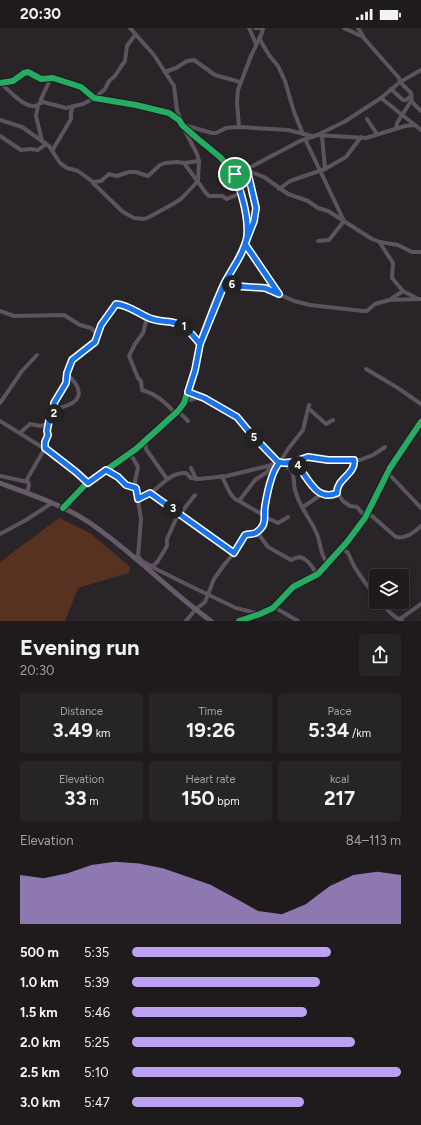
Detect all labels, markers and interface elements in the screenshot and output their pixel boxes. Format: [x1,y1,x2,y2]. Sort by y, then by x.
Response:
text: 20:30 [20,5,61,23]
pin [218,157,252,191]
icon: arrive [224,163,246,185]
pin: 6 [222,275,242,295]
text: 6 [229,278,235,291]
pin: 1 [174,317,194,337]
text: 1 [182,320,186,333]
pin: 2 [44,404,64,424]
text: 2 [51,407,57,420]
pin: 5 [244,428,264,448]
text: 5 [251,431,257,444]
pin: 4 [288,456,308,476]
text: 4 [295,459,301,472]
pin: 3 [163,499,183,519]
text: 3 [170,502,176,515]
map controls [369,569,409,609]
button: layers [369,569,409,609]
text: Evening run [20,634,140,661]
button: share [359,634,401,676]
text: 20:30 [20,663,54,678]
text: Distance [60,705,103,718]
text: Time [199,705,223,718]
text: Pace [328,705,351,718]
text: 3.49 [53,718,93,742]
text: 19:26 [186,718,235,742]
text: 5:34 [308,718,349,742]
text: km [93,727,110,740]
text: /km [349,727,371,740]
text: Elevation [59,773,104,786]
text: Heart rate [186,773,235,786]
text: kcal [330,773,349,786]
text: 33 [64,786,87,810]
text: 150 [181,786,215,810]
text: 217 [324,786,355,810]
text: m [87,795,99,808]
text: bpm [215,795,240,808]
text: Elevation [20,833,73,848]
text: 84–113 m [346,833,401,848]
text: 500 m [20,945,59,960]
text: 5:35 [84,945,109,960]
text: 1.0 km [20,975,59,990]
text: 5:39 [84,975,109,990]
text: 1.5 km [20,1005,58,1020]
text: 5:46 [84,1005,110,1020]
text: 2.0 km [20,1035,61,1050]
text: 5:25 [84,1035,110,1050]
text: 2.5 km [20,1065,60,1080]
text: 5:10 [84,1065,108,1080]
text: 3.0 km [20,1095,60,1110]
text: 5:47 [84,1095,110,1110]

